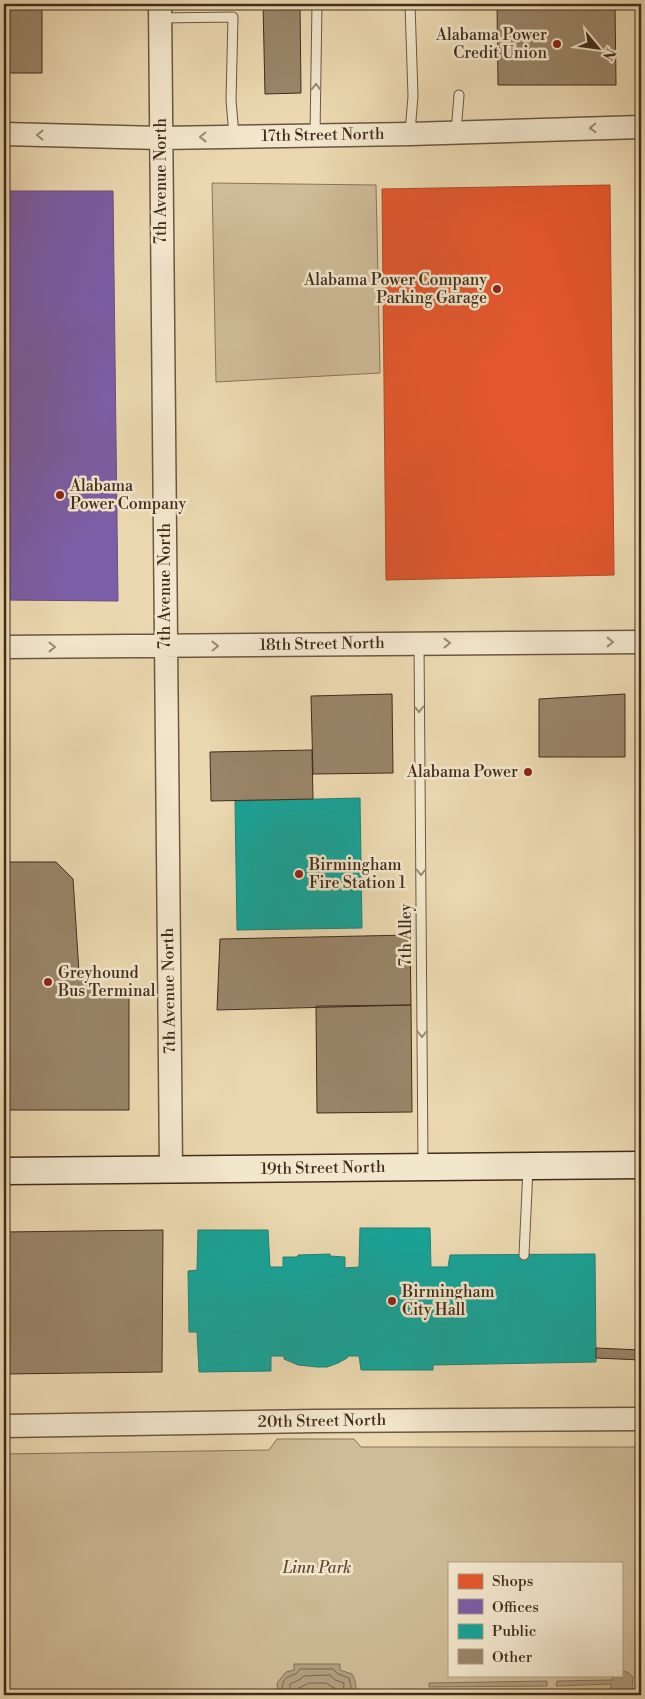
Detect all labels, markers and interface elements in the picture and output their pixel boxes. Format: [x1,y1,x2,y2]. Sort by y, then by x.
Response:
north arrow [572,22,622,72]
place label: Alabama Power Credit Union [435,25,547,63]
marker: Alabama Power Credit Union [551,38,563,50]
text: N [598,45,619,63]
one-way arrow [311,82,321,90]
street label: 7th Avenue North [151,117,171,244]
one-way arrow [588,123,596,134]
street label: 17th Street North [261,124,385,146]
one-way arrow [36,130,44,140]
one-way arrow [198,132,206,142]
place label: Alabama Power Company Parking Garage [303,270,487,308]
marker: Alabama Power Company Parking Garage [491,283,503,295]
place label: Alabama Power Company [69,476,186,514]
marker: Alabama Power Company [54,489,66,501]
street label: 7th Avenue North [155,522,175,649]
street label: 18th Street North [259,633,385,655]
one-way arrow [606,637,614,647]
one-way arrow [444,638,452,648]
one-way arrow [212,641,219,651]
one-way arrow [49,642,57,652]
one-way arrow [414,705,425,713]
place label: Alabama Power [406,762,518,782]
marker: Alabama Power [522,766,534,778]
place label: Birmingham Fire Station 1 [308,855,406,893]
marker: Birmingham Fire Station 1 [293,868,305,880]
one-way arrow [416,868,426,876]
street label: 7th Alley [396,903,416,967]
street label: 7th Avenue North [158,927,180,1054]
place label: Greyhound Bus Terminal [57,963,156,1001]
marker: Greyhound Bus Terminal [42,976,54,988]
one-way arrow [417,1030,427,1038]
street label: 19th Street North [260,1157,386,1179]
place label: Birmingham City Hall [401,1282,495,1320]
marker: Birmingham City Hall [386,1295,398,1307]
street label: 20th Street North [258,1410,387,1432]
park label: Linn Park [282,1558,351,1578]
legend [448,1562,622,1676]
text: Shops [492,1572,533,1591]
text: Offices [492,1598,539,1617]
text: Public [492,1622,536,1641]
text: Other [492,1648,533,1667]

